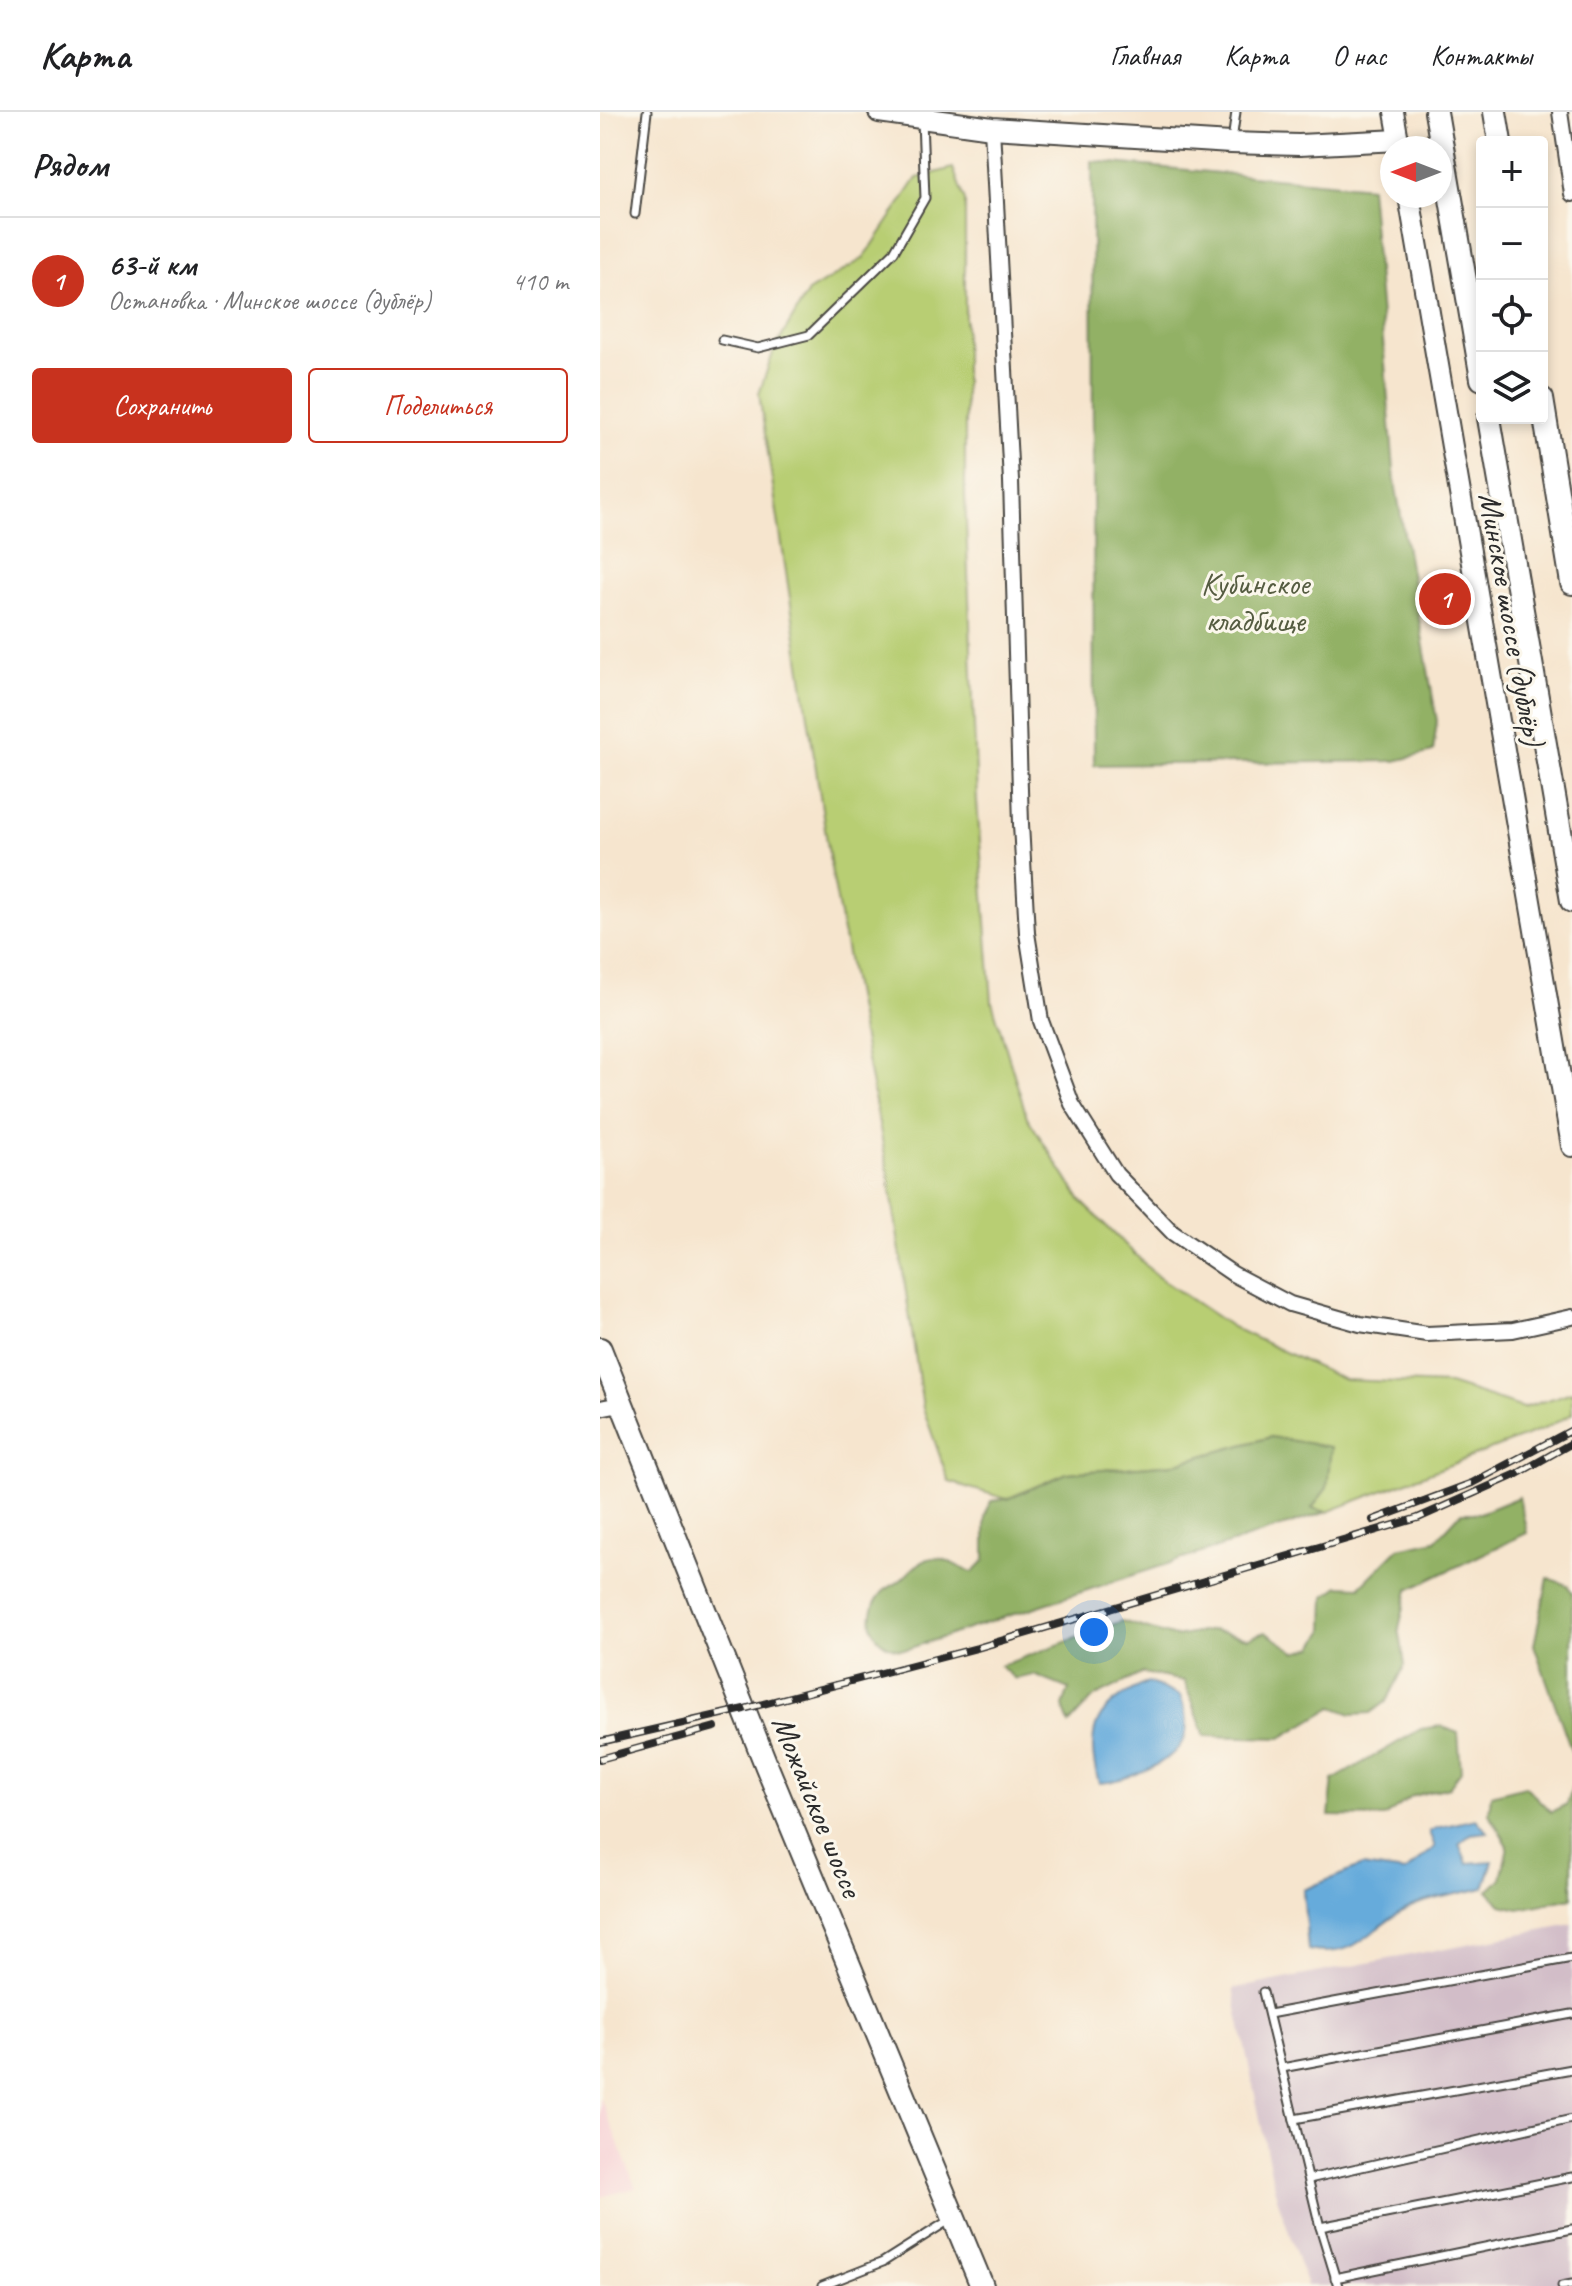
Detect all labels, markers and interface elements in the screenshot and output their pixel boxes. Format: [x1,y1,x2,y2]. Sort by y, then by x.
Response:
text: Карта [40,32,130,79]
text: Главная [1110,38,1180,73]
text: Карта [1224,38,1288,73]
text: О нас [1332,38,1386,73]
text: Контакты [1430,38,1532,73]
north arrow [1380,136,1452,208]
map controls [1476,136,1548,424]
button: + [1476,136,1548,208]
text: Рядом [32,143,108,186]
button: − [1476,208,1548,280]
text: 63-й км [108,246,196,284]
text: 1 [52,265,64,298]
text: 410 m [512,265,568,298]
button: locate [1476,280,1548,352]
text: Остановка · Минское шоссе (дублёр) [108,284,431,317]
button: layers [1476,352,1548,424]
button: Сохранить [32,368,292,443]
button: Поделиться [308,368,568,443]
street label: Минское шоссе (дублёр) [1469,489,1554,750]
park label: Кубинское кладбище [1201,563,1312,641]
pin: 1 [1419,569,1471,629]
your location [1074,1612,1114,1652]
street label: Можайское шоссе [763,1710,873,1905]

